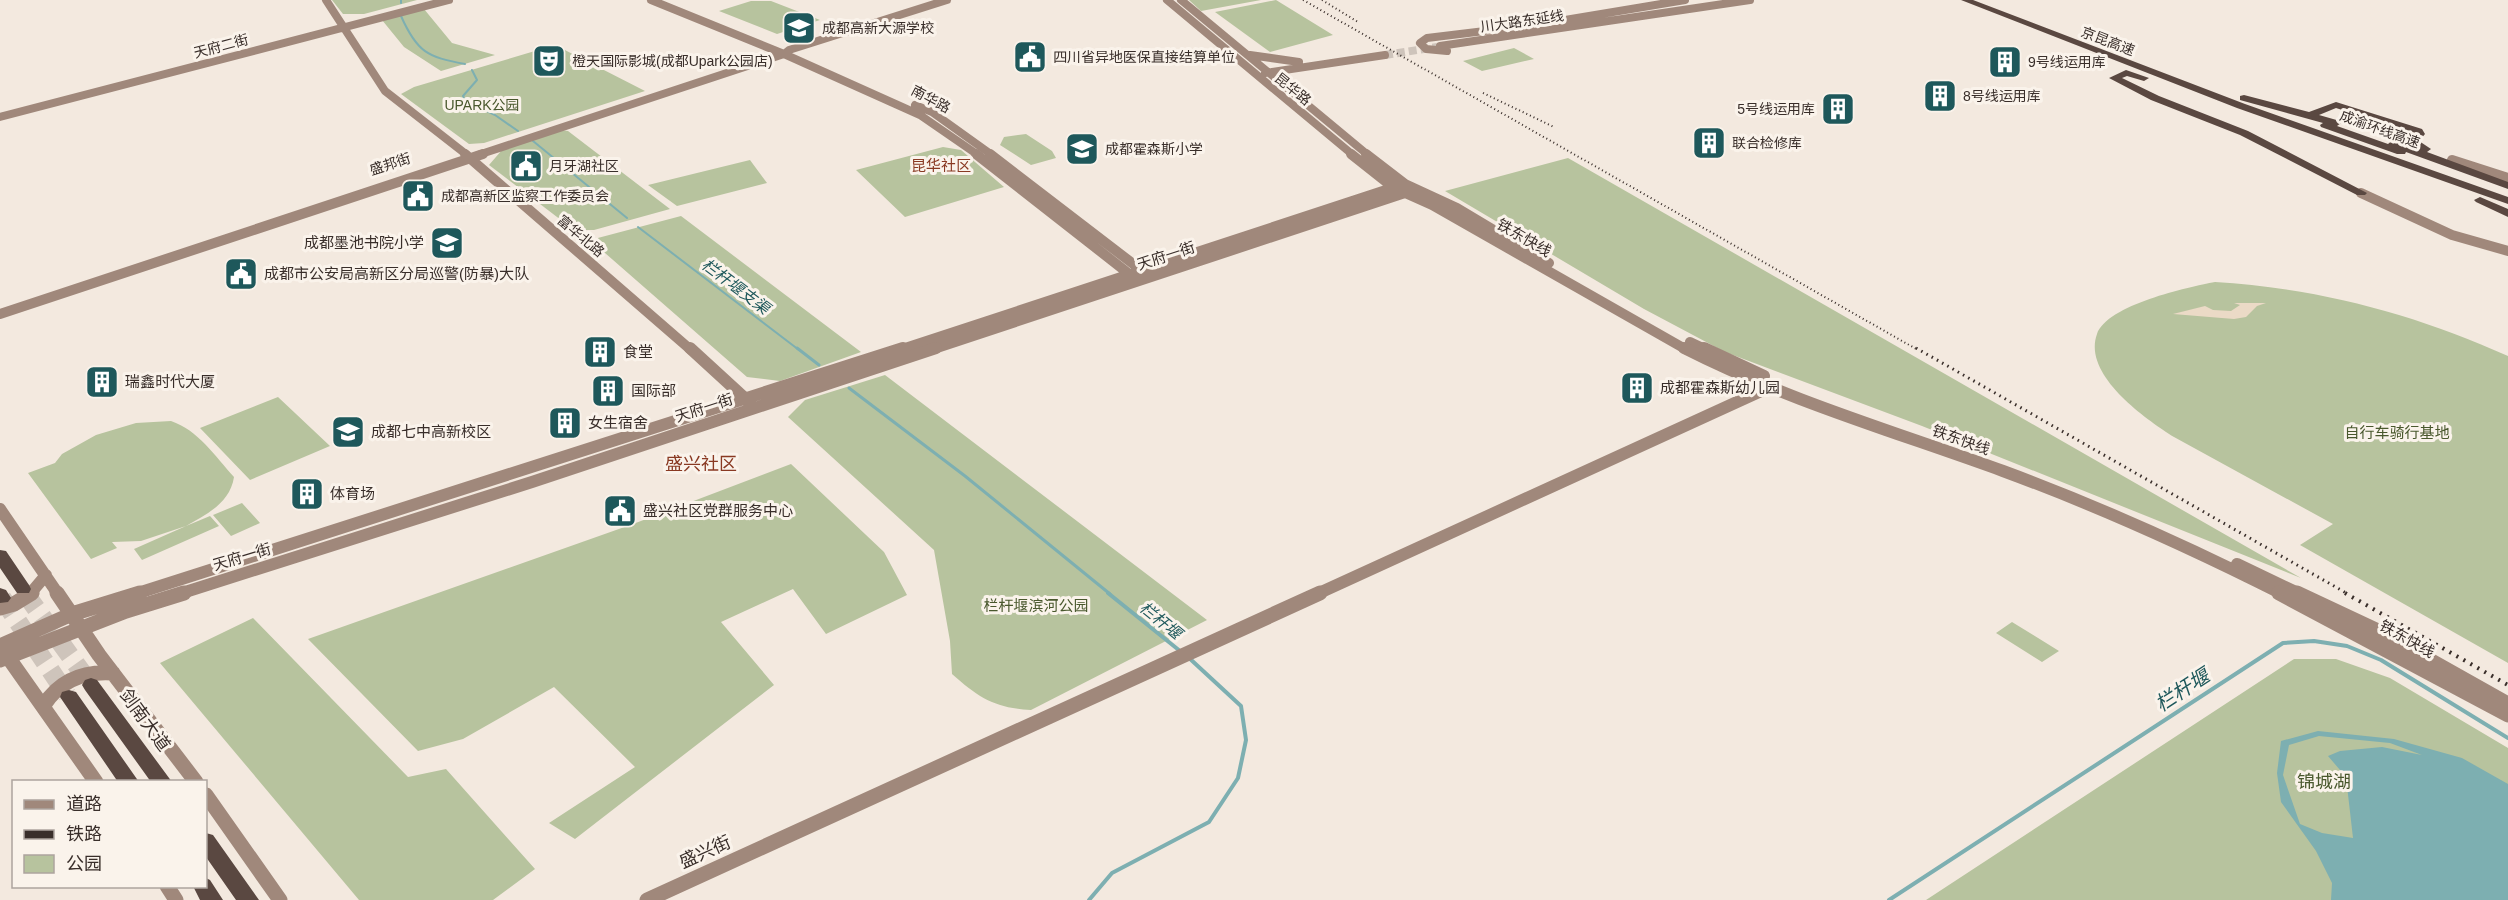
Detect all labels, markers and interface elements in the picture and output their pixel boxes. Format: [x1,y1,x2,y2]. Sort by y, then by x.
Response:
street label: 川大路东延线 [1479,7,1565,35]
school or university icon: 成都高新大源学校 [781,10,817,46]
place label: 成都高新大源学校 [822,20,934,36]
street label: 京昆高速 [2079,23,2137,59]
street label: 天府二街 [192,31,250,61]
public building icon: 四川省异地医保直接结算单位 [1012,39,1048,75]
theatre icon: 橙天国际影城(成都Upark公园店) [531,43,567,79]
building icon: 9号线运用库 [1987,44,2023,80]
place label: 四川省异地医保直接结算单位 [1053,49,1235,65]
place label: 橙天国际影城(成都Upark公园店) [572,53,773,69]
place label: 9号线运用库 [2028,54,2106,70]
street label: 昆华路 [1272,70,1314,108]
building icon: 8号线运用库 [1922,78,1958,114]
street label: 南华路 [909,82,953,116]
place label: 8号线运用库 [1963,88,2041,104]
building icon: 5号线运用库 [1820,91,1856,127]
park label: UPARK公园 [444,97,520,113]
place label: 5号线运用库 [1737,101,1815,117]
street label: 成渝环线高速 [2338,107,2422,151]
building icon: 联合检修库 [1691,125,1727,161]
school or university icon: 成都霍森斯小学 [1064,131,1100,167]
place label: 联合检修库 [1732,135,1802,151]
place label: 成都霍森斯小学 [1105,141,1203,157]
public building icon: 月牙湖社区 [508,148,544,184]
street label: 盛邦街 [368,150,412,178]
district label: 昆华社区 [911,157,971,174]
place label: 月牙湖社区 [549,158,619,174]
public building icon: 成都高新区监察工作委员会 [400,178,436,214]
place label: 成都高新区监察工作委员会 [441,188,609,204]
street label: 富华北路 [554,212,608,260]
street label: 铁东快线 [1494,215,1554,260]
school or university icon: 成都墨池书院小学 [429,225,465,261]
place label: 成都墨池书院小学 [304,234,424,251]
street label: 天府一街 [1135,238,1197,273]
public building icon: 成都市公安局高新区分局巡警(防暴)大队 [223,256,259,292]
water label: 栏杆堰支渠 [699,256,774,318]
place label: 成都市公安局高新区分局巡警(防暴)大队 [264,265,529,282]
building icon: 食堂 [582,334,618,370]
place label: 食堂 [623,343,653,360]
building icon: 瑞鑫时代大厦 [84,364,120,400]
building icon: 成都霍森斯幼儿园 [1619,370,1655,406]
place label: 瑞鑫时代大厦 [125,373,215,390]
building icon: 国际部 [590,373,626,409]
place label: 成都霍森斯幼儿园 [1660,379,1780,396]
place label: 国际部 [631,382,676,399]
street label: 天府一街 [673,390,735,425]
building icon: 女生宿舍 [547,405,583,441]
school or university icon: 成都七中高新校区 [330,414,366,450]
place label: 女生宿舍 [588,414,648,431]
street label: 铁东快线 [1930,421,1992,458]
place label: 成都七中高新校区 [371,423,491,440]
park label: 自行车骑行基地 [2344,424,2450,441]
district label: 盛兴社区 [665,454,737,474]
building icon: 体育场 [289,476,325,512]
place label: 体育场 [330,485,375,502]
public building icon: 盛兴社区党群服务中心 [602,493,638,529]
place label: 盛兴社区党群服务中心 [643,502,793,519]
street label: 天府一街 [211,540,273,573]
park label: 栏杆堰滨河公园 [983,597,1089,614]
water label: 栏杆堰 [1137,599,1187,644]
street label: 铁东快线 [2377,617,2438,661]
water label: 栏杆堰 [2151,663,2216,716]
street label: 剑南大道 [116,685,174,755]
park label: 锦城湖 [2297,772,2351,792]
legend [12,780,207,888]
text: 道路 [66,794,102,814]
text: 铁路 [66,824,102,844]
street label: 盛兴街 [676,832,734,872]
text: 公园 [66,854,102,874]

